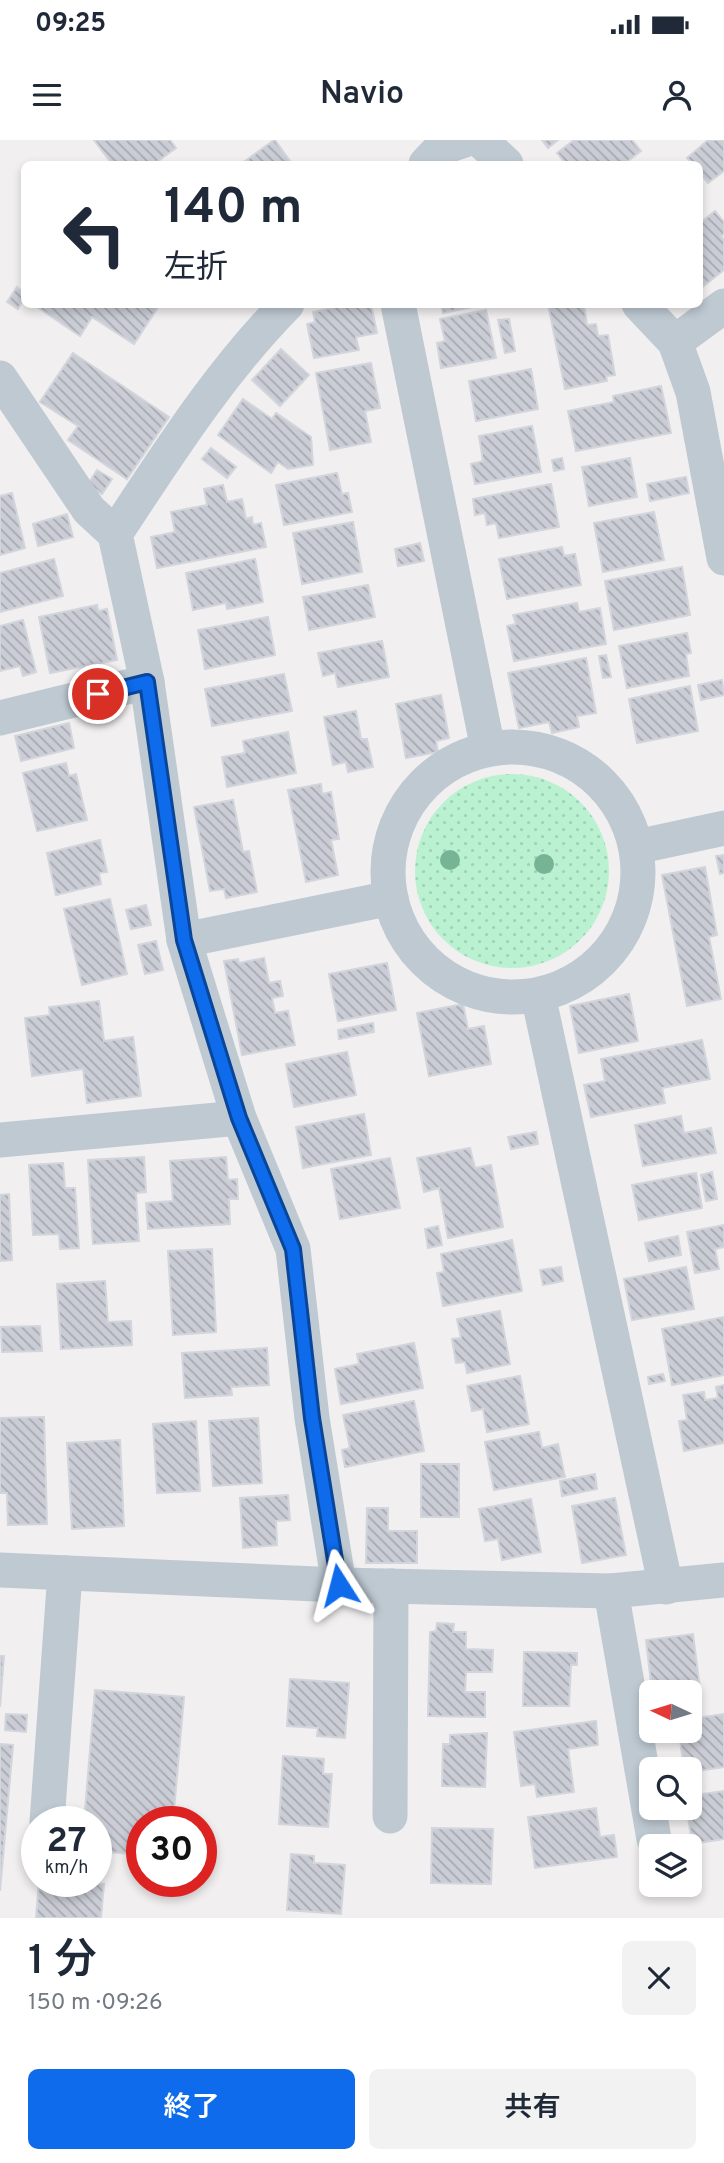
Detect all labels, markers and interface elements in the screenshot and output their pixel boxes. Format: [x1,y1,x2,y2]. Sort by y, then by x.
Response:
text: 09:25 [35,8,106,41]
text: Navio [320,75,404,115]
icon: menu [28,76,66,114]
icon: person [658,76,696,114]
text: 140 m [164,179,303,241]
icon: left [49,189,140,280]
text: 左折 [164,249,228,289]
pin [68,664,128,724]
icon: arrive [79,675,117,713]
position arrow [302,1548,376,1622]
north arrow [639,1680,702,1743]
map controls [639,1680,702,1897]
button: search [639,1757,702,1820]
speed limit sign: 30 [126,1806,217,1897]
text: 27 [47,1820,86,1864]
button: layers [639,1834,702,1897]
text: km/h [45,1857,88,1880]
text: 1 分 [28,1936,97,1989]
button: close [622,1941,696,2015]
text: 150 m · 09:26 [28,1989,163,2018]
button: 終了 [28,2069,355,2149]
button: 共有 [369,2069,696,2149]

